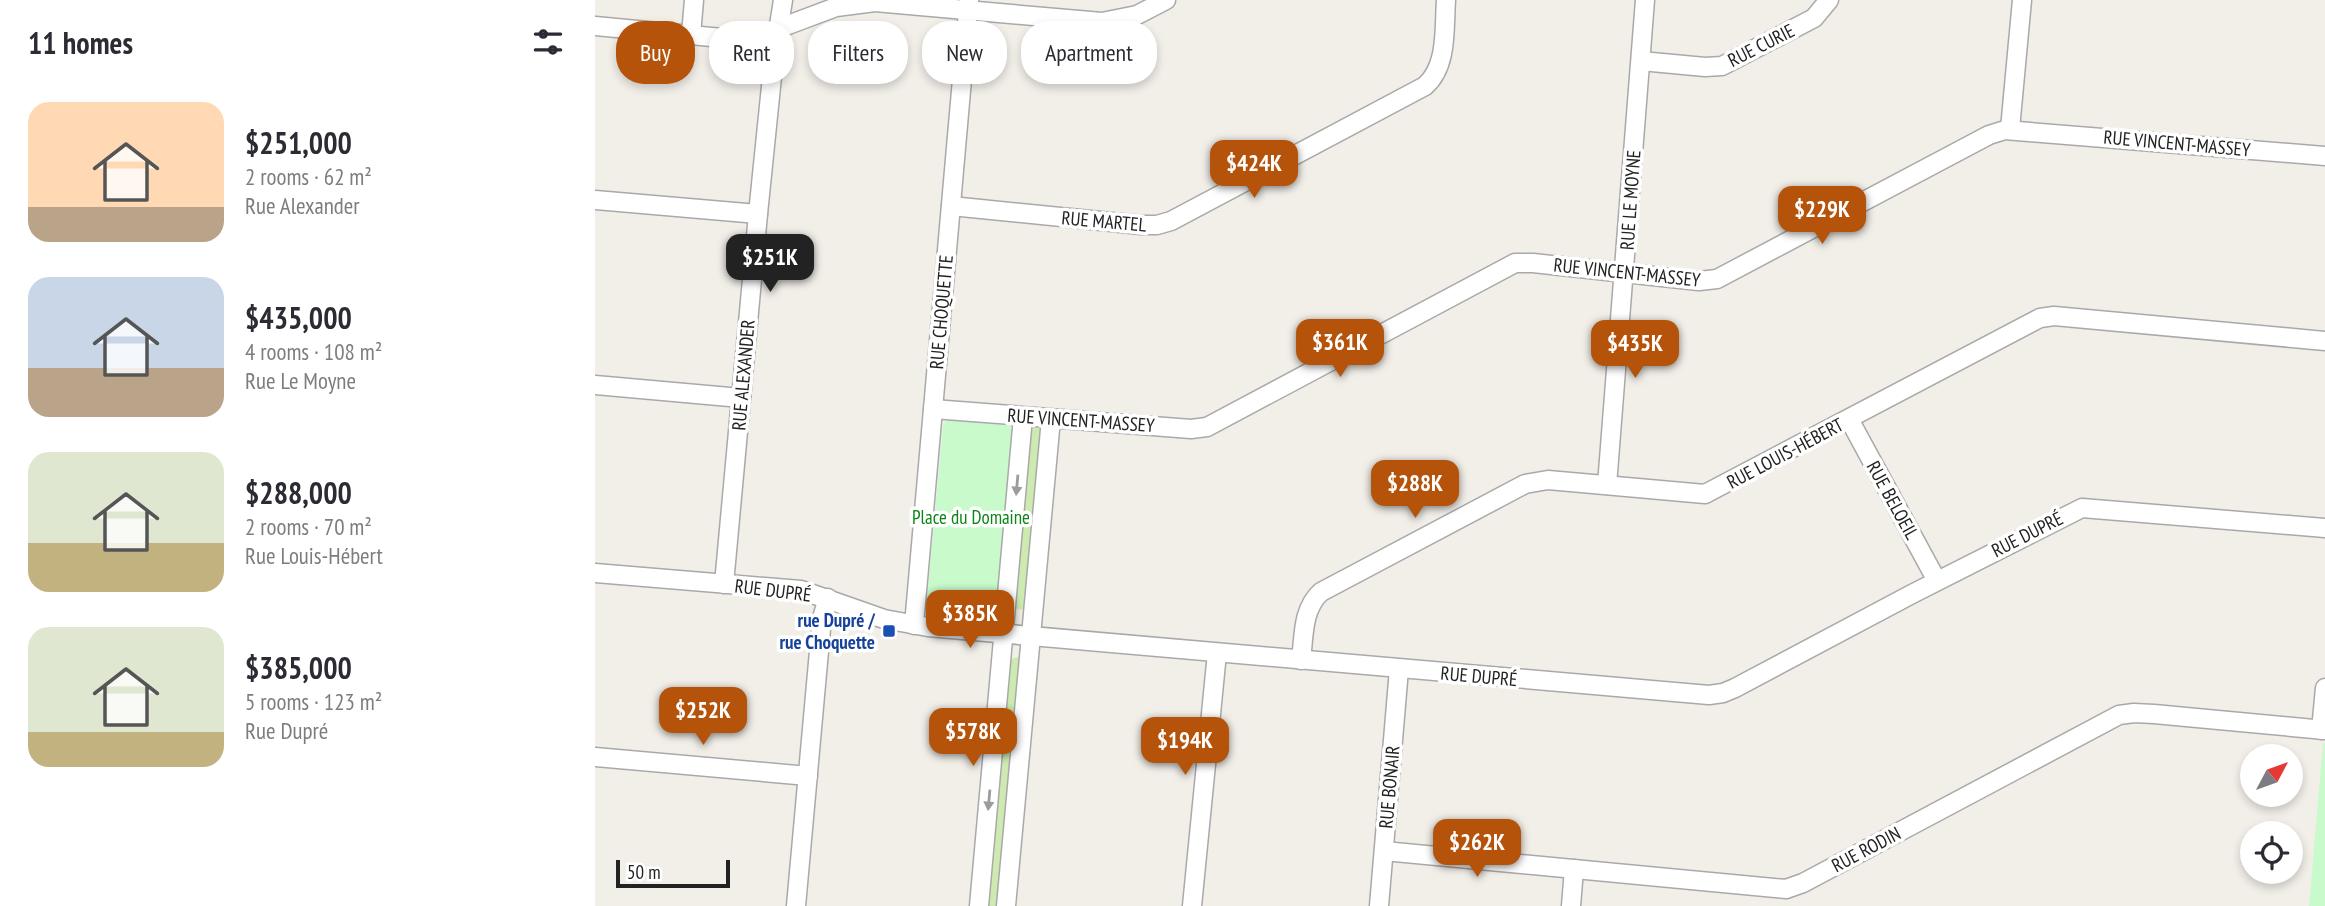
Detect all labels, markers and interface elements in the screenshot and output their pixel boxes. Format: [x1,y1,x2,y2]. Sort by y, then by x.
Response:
street label: RUE CURIE [1724,18,1798,72]
chip: Buy [616,21,695,84]
chip: Rent [709,21,794,84]
chip: Filters [808,21,908,84]
chip: New [922,21,1007,84]
chip: Apartment [1021,21,1157,84]
text: 11 homes [28,23,133,62]
icon: filters [529,23,567,61]
text: $251,000 [245,123,352,162]
street label: RUE VINCENT-MASSEY [2102,125,2252,161]
icon: home [84,130,168,214]
pin: $424K [1205,140,1303,200]
text: $424K [1226,148,1282,177]
street label: RUE LE MOYNE [1615,149,1645,251]
text: 2 rooms · 62 m² [245,162,372,191]
pin: $229K [1773,187,1871,246]
text: Rue Alexander [245,191,360,220]
text: $229K [1794,194,1850,223]
street label: RUE MARTEL [1061,205,1148,237]
pin: $251K [721,234,819,294]
text: $251K [742,242,798,271]
street label: RUE VINCENT-MASSEY [1552,252,1702,292]
street label: RUE CHOQUETTE [924,254,958,370]
text: $435,000 [245,298,352,337]
icon: home [84,305,168,389]
street label: RUE ALEXANDER [726,319,760,431]
pin: $361K [1291,320,1389,379]
pin: $435K [1586,320,1684,380]
text: $361K [1312,327,1368,356]
text: $435K [1607,328,1663,357]
text: 4 rooms · 108 m² [245,337,382,366]
text: Rue Le Moyne [245,366,356,395]
street label: RUE VINCENT-MASSEY [1007,403,1156,437]
street label: RUE LOUIS-HÉBERT [1723,412,1848,494]
street label: RUE BELOEIL [1862,457,1924,544]
pin: $288K [1366,461,1464,520]
text: $288K [1387,468,1443,497]
text: $288,000 [245,473,352,512]
one-way arrow [1011,474,1022,496]
icon: home [84,480,168,564]
park label: Place du Domaine [912,505,1030,529]
street label: RUE DUPRÉ [1987,506,2067,562]
text: 2 rooms · 70 m² [245,512,372,541]
text: Rue Louis-Hébert [245,541,383,570]
street label: RUE DUPRÉ [733,573,813,607]
pin: $385K [921,590,1019,650]
text: $385K [942,598,998,627]
place label: rue Dupré / rue Choquette [779,608,875,654]
marker: rue Dupré / rue Choquette [881,623,897,639]
text: $385,000 [245,648,352,687]
icon: home [84,655,168,739]
street label: RUE DUPRÉ [1440,661,1518,691]
text: 5 rooms · 123 m² [245,687,382,716]
pin: $252K [654,688,752,747]
text: $252K [675,695,731,724]
pin: $578K [924,708,1022,768]
text: Rue Dupré [245,716,328,745]
text: $578K [945,716,1001,745]
pin: $194K [1136,718,1234,777]
text: $194K [1157,725,1213,754]
street label: RUE BONAIR [1373,744,1405,830]
north arrow [2240,744,2303,807]
map controls [2240,744,2303,884]
one-way arrow [983,789,994,811]
pin: $262K [1428,820,1526,879]
street label: RUE RODIN [1827,821,1905,877]
button: locate [2240,821,2303,884]
text: $262K [1449,827,1505,856]
scale bar [616,857,730,889]
text: 50 m [627,860,661,884]

